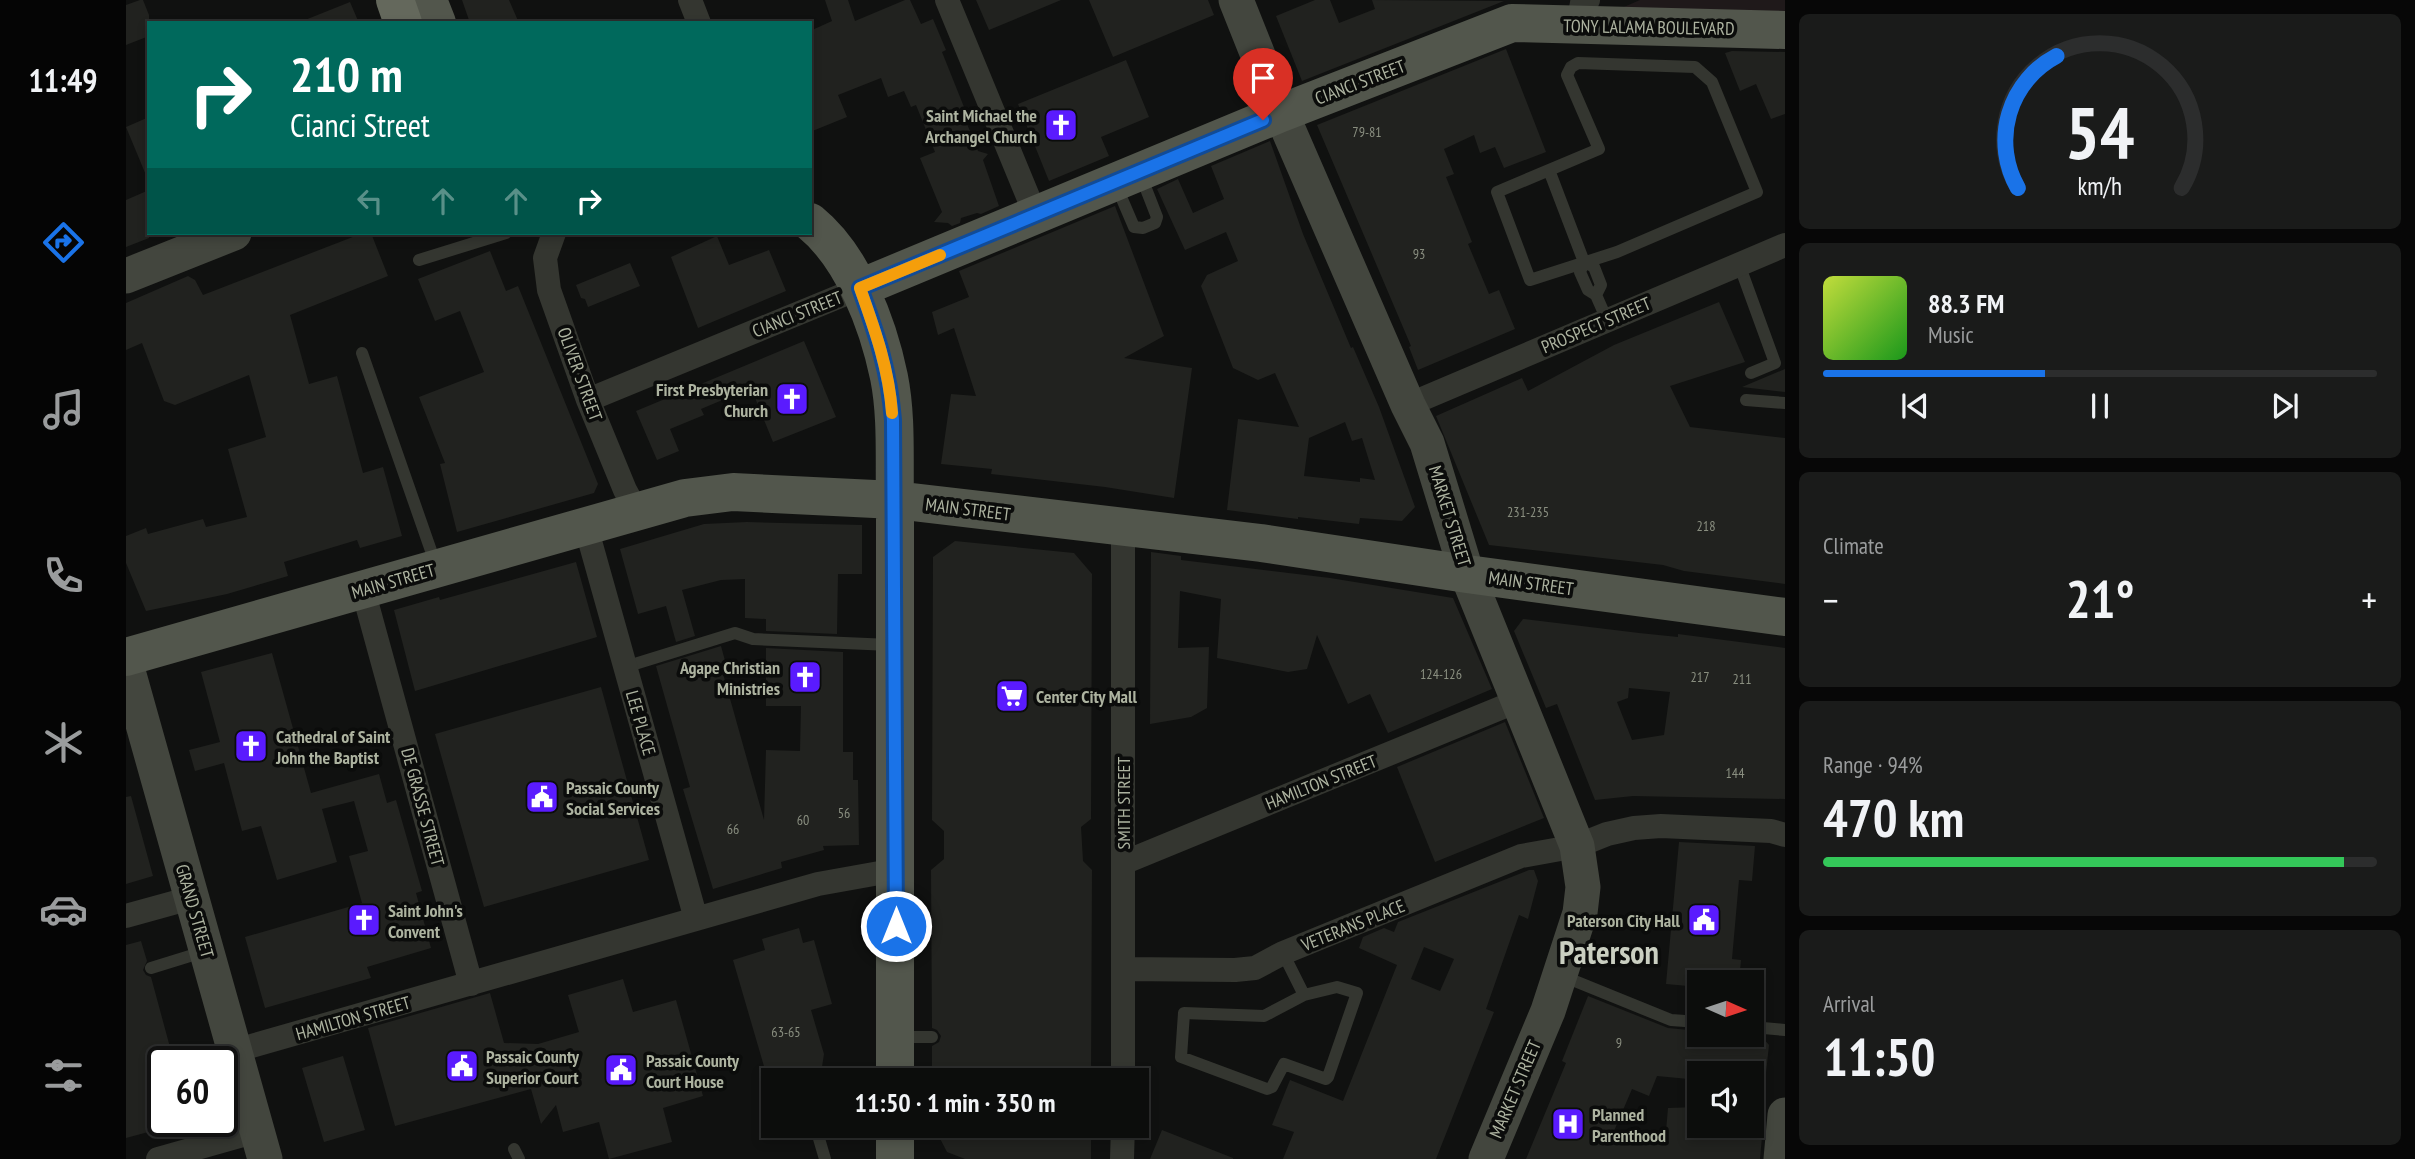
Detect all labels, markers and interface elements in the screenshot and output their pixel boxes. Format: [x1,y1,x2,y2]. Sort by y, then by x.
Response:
street label: TONY LALAMA BOULEVARD [1563,14,1735,40]
text: 210 m [290,42,403,106]
pin [1233,48,1293,120]
icon: right [175,49,266,140]
street label: CIANCI STREET [1312,54,1408,110]
text: 11:49 [28,59,98,101]
icon: arrive [1244,59,1282,97]
text: 54 [2065,84,2135,178]
text: Cianci Street [290,104,430,146]
place label: Saint Michael the Archangel Church [924,104,1037,148]
church icon: Saint Michael the Archangel Church [1042,106,1080,144]
house number: 79-81 [1352,123,1382,141]
text: km/h [2078,169,2122,201]
icon: left [351,182,389,220]
icon: ahead [424,182,462,220]
icon: ahead [497,182,535,220]
icon: right [570,182,608,220]
icon: directions [39,218,88,267]
house number: 93 [1413,245,1425,263]
street label: CIANCI STREET [749,286,845,342]
text: 88.3 FM [1928,287,2004,320]
street label: PROSPECT STREET [1538,292,1654,358]
text: Music [1928,320,1974,349]
street label: OLIVER STREET [552,324,608,424]
place label: First Presbyterian Church [656,378,768,422]
church icon: First Presbyterian Church [773,380,811,418]
icon: music [39,385,88,434]
icon: previous [1896,387,1934,425]
icon: pause [2081,387,2119,425]
icon: next [2266,387,2304,425]
street label: MARKET STREET [1424,463,1476,569]
street label: MAIN STREET [924,492,1012,526]
house number: 231-235 [1507,503,1549,521]
house number: 218 [1697,517,1715,535]
text: Climate [1823,531,1884,560]
icon: phone [39,551,88,600]
street label: MAIN STREET [349,558,437,604]
text: 21° [2066,565,2134,632]
street label: MAIN STREET [1487,566,1575,600]
text: − [1823,575,1839,624]
text: + [2361,575,2377,624]
place label: Agape Christian Ministries [679,656,780,700]
church icon: Agape Christian Ministries [786,658,824,696]
house number: 124-126 [1420,665,1462,683]
house number: 217 [1691,668,1709,686]
house number: 211 [1733,670,1751,688]
supermarket icon: Center City Mall [993,677,1031,715]
place label: Center City Mall [1036,685,1137,708]
street label: LEE PLACE [621,688,661,758]
icon: climate [39,718,88,767]
place label: Cathedral of Saint John the Baptist [275,725,391,769]
church icon: Cathedral of Saint John the Baptist [232,727,270,765]
street label: DE GRASSE STREET [396,745,450,869]
street label: HAMILTON STREET [1262,749,1380,815]
text: Range · 94% [1823,750,1923,779]
street label: SMITH STREET [1112,757,1135,849]
house number: 144 [1726,764,1745,782]
place label: Passaic County Social Services [566,776,660,820]
public building icon: Passaic County Social Services [523,778,561,816]
text: 470 km [1823,784,1964,851]
house number: 56 [838,804,850,822]
house number: 60 [797,811,809,829]
house number: 66 [727,820,739,838]
street label: GRAND STREET [171,861,219,961]
icon: car [39,885,88,934]
position arrow [859,889,933,963]
street label: VETERANS PLACE [1297,894,1408,957]
place label: Saint John's Convent [388,899,463,943]
church icon: Saint John's Convent [345,901,383,939]
public building icon: Paterson City Hall [1685,901,1723,939]
place label: Paterson City Hall [1567,909,1681,932]
district label: Paterson [1559,931,1659,973]
north arrow [1687,970,1764,1046]
map controls [1687,970,1764,1138]
text: Arrival [1823,989,1875,1018]
street label: HAMILTON STREET [293,991,413,1045]
house number: 63-65 [771,1023,801,1041]
text: 11:50 [1823,1023,1935,1090]
house number: 9 [1616,1034,1622,1052]
street label: MARKET STREET [1484,1036,1546,1142]
place label: Passaic County Superior Court [486,1045,580,1089]
speed limit sign: 60 [147,1046,238,1137]
public building icon: Passaic County Superior Court [443,1047,481,1085]
place label: Passaic County Court House [646,1049,740,1093]
icon: filters [39,1051,88,1100]
public building icon: Passaic County Court House [602,1051,640,1089]
button: sound [1687,1061,1764,1138]
text: 11:50 · 1 min · 350 m [855,1086,1055,1119]
place label: Planned Parenthood [1592,1103,1666,1147]
hospital icon: Planned Parenthood [1549,1105,1587,1143]

